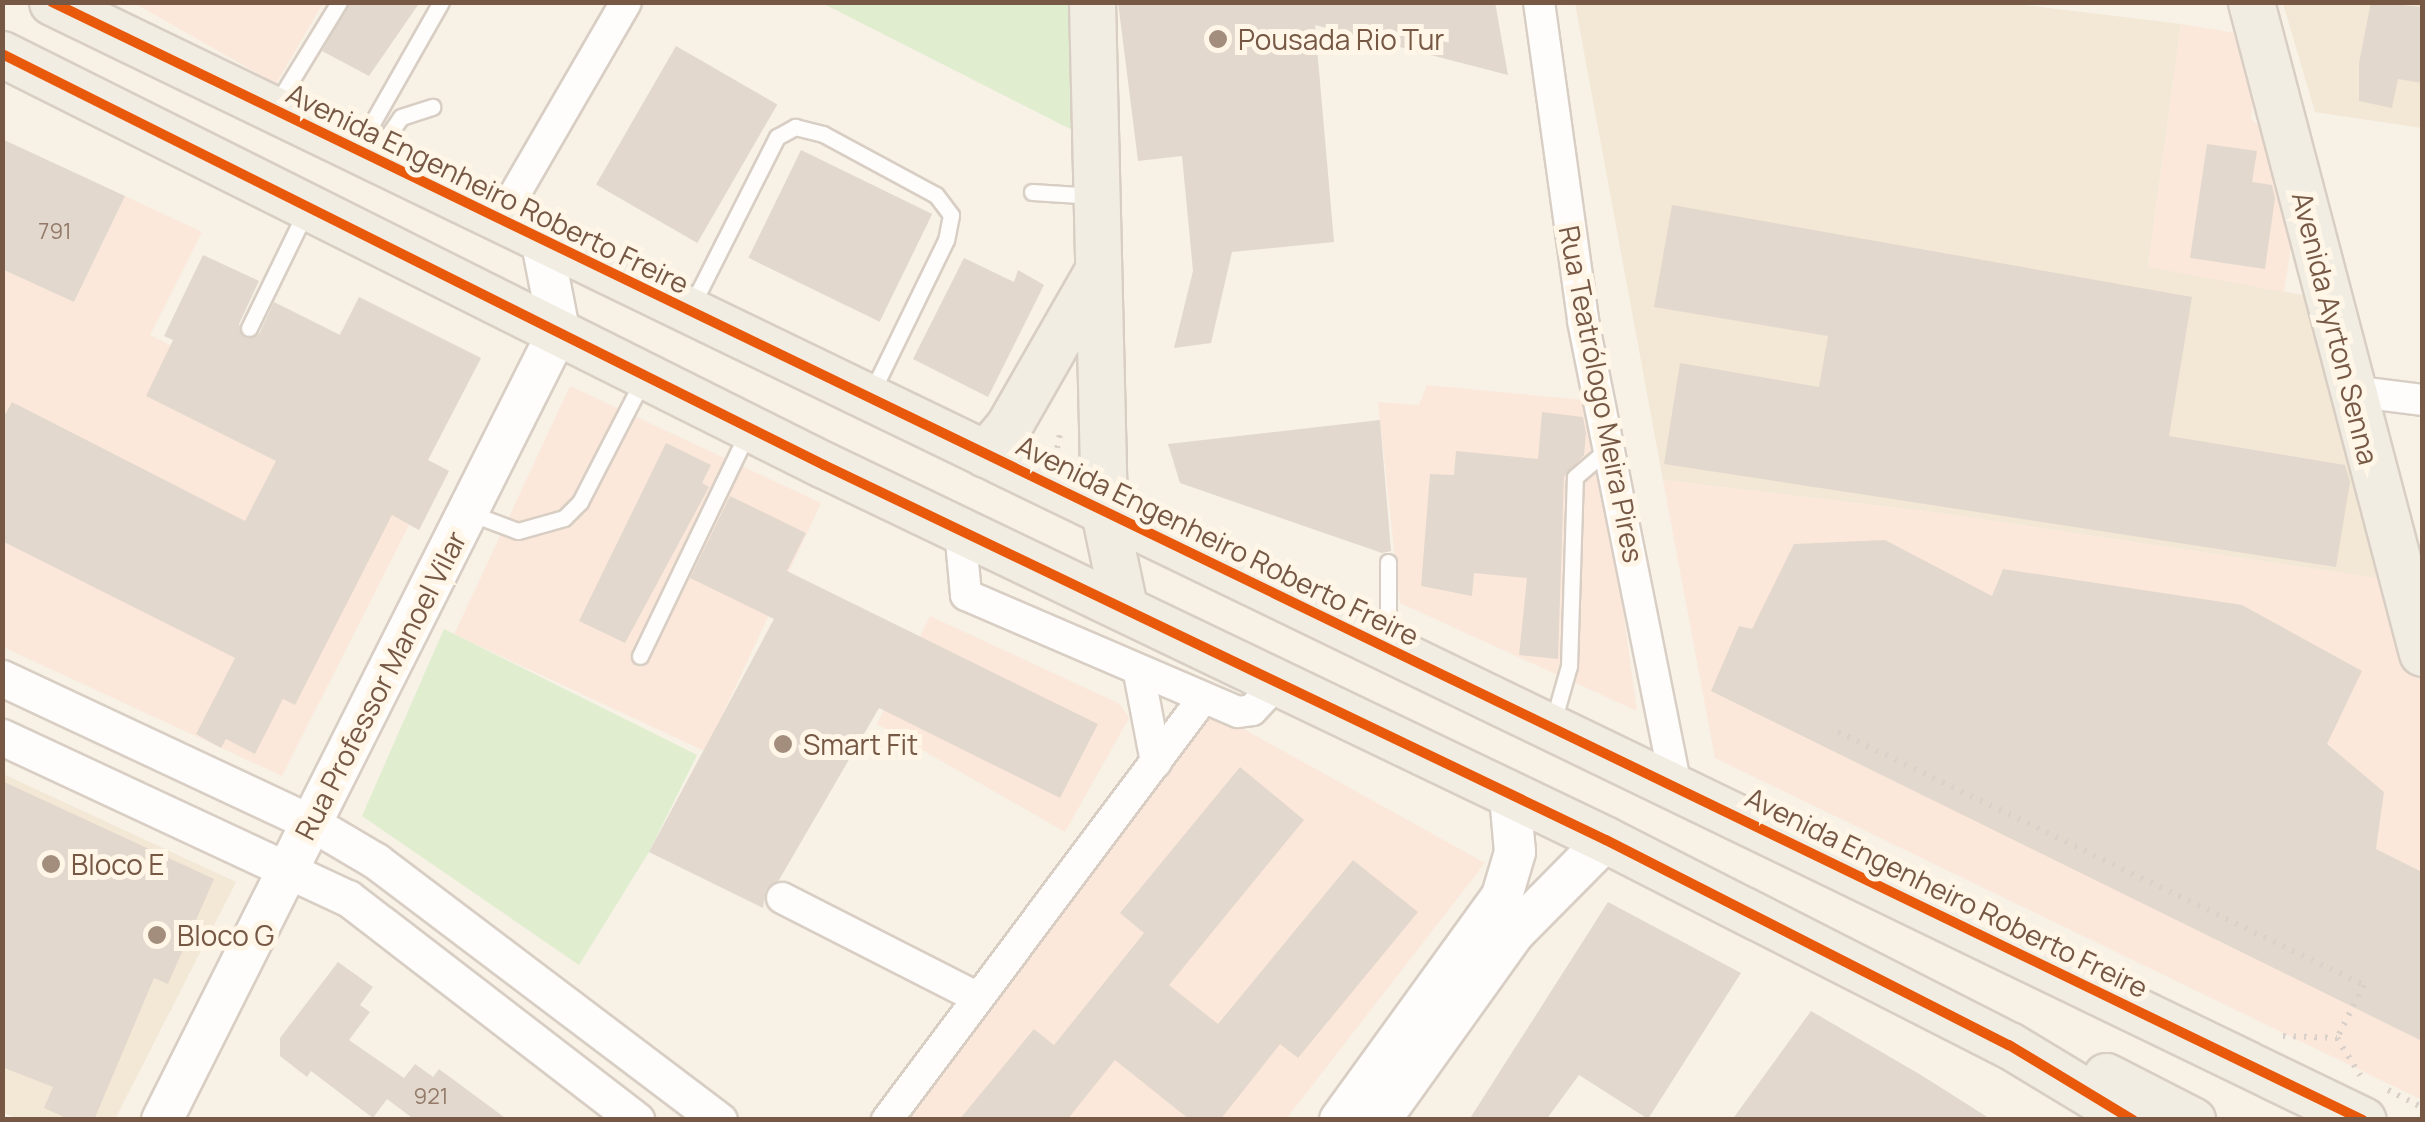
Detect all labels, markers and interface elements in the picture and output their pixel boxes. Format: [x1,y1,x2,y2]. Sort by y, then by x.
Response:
place label: Pousada Rio Tur [1238,22,1444,56]
marker: Pousada Rio Tur [1207,28,1229,50]
street label: Avenida Engenheiro Roberto Freire [281,76,695,300]
street label: Avenida Ayrton Senna [2286,188,2386,468]
house number: 791 [38,219,72,245]
street label: Rua Teatrólogo Meira Pires [1553,223,1651,565]
street label: Avenida Engenheiro Roberto Freire [1011,428,1425,652]
street label: Rua Professor Manoel Vilar [287,525,473,845]
place label: Smart Fit [803,727,918,761]
marker: Smart Fit [772,733,794,755]
street label: Avenida Engenheiro Roberto Freire [1740,780,2154,1004]
place label: Bloco E [71,847,164,881]
marker: Bloco E [40,853,62,875]
place label: Bloco G [177,918,274,952]
marker: Bloco G [146,924,168,946]
house number: 921 [414,1084,448,1110]

